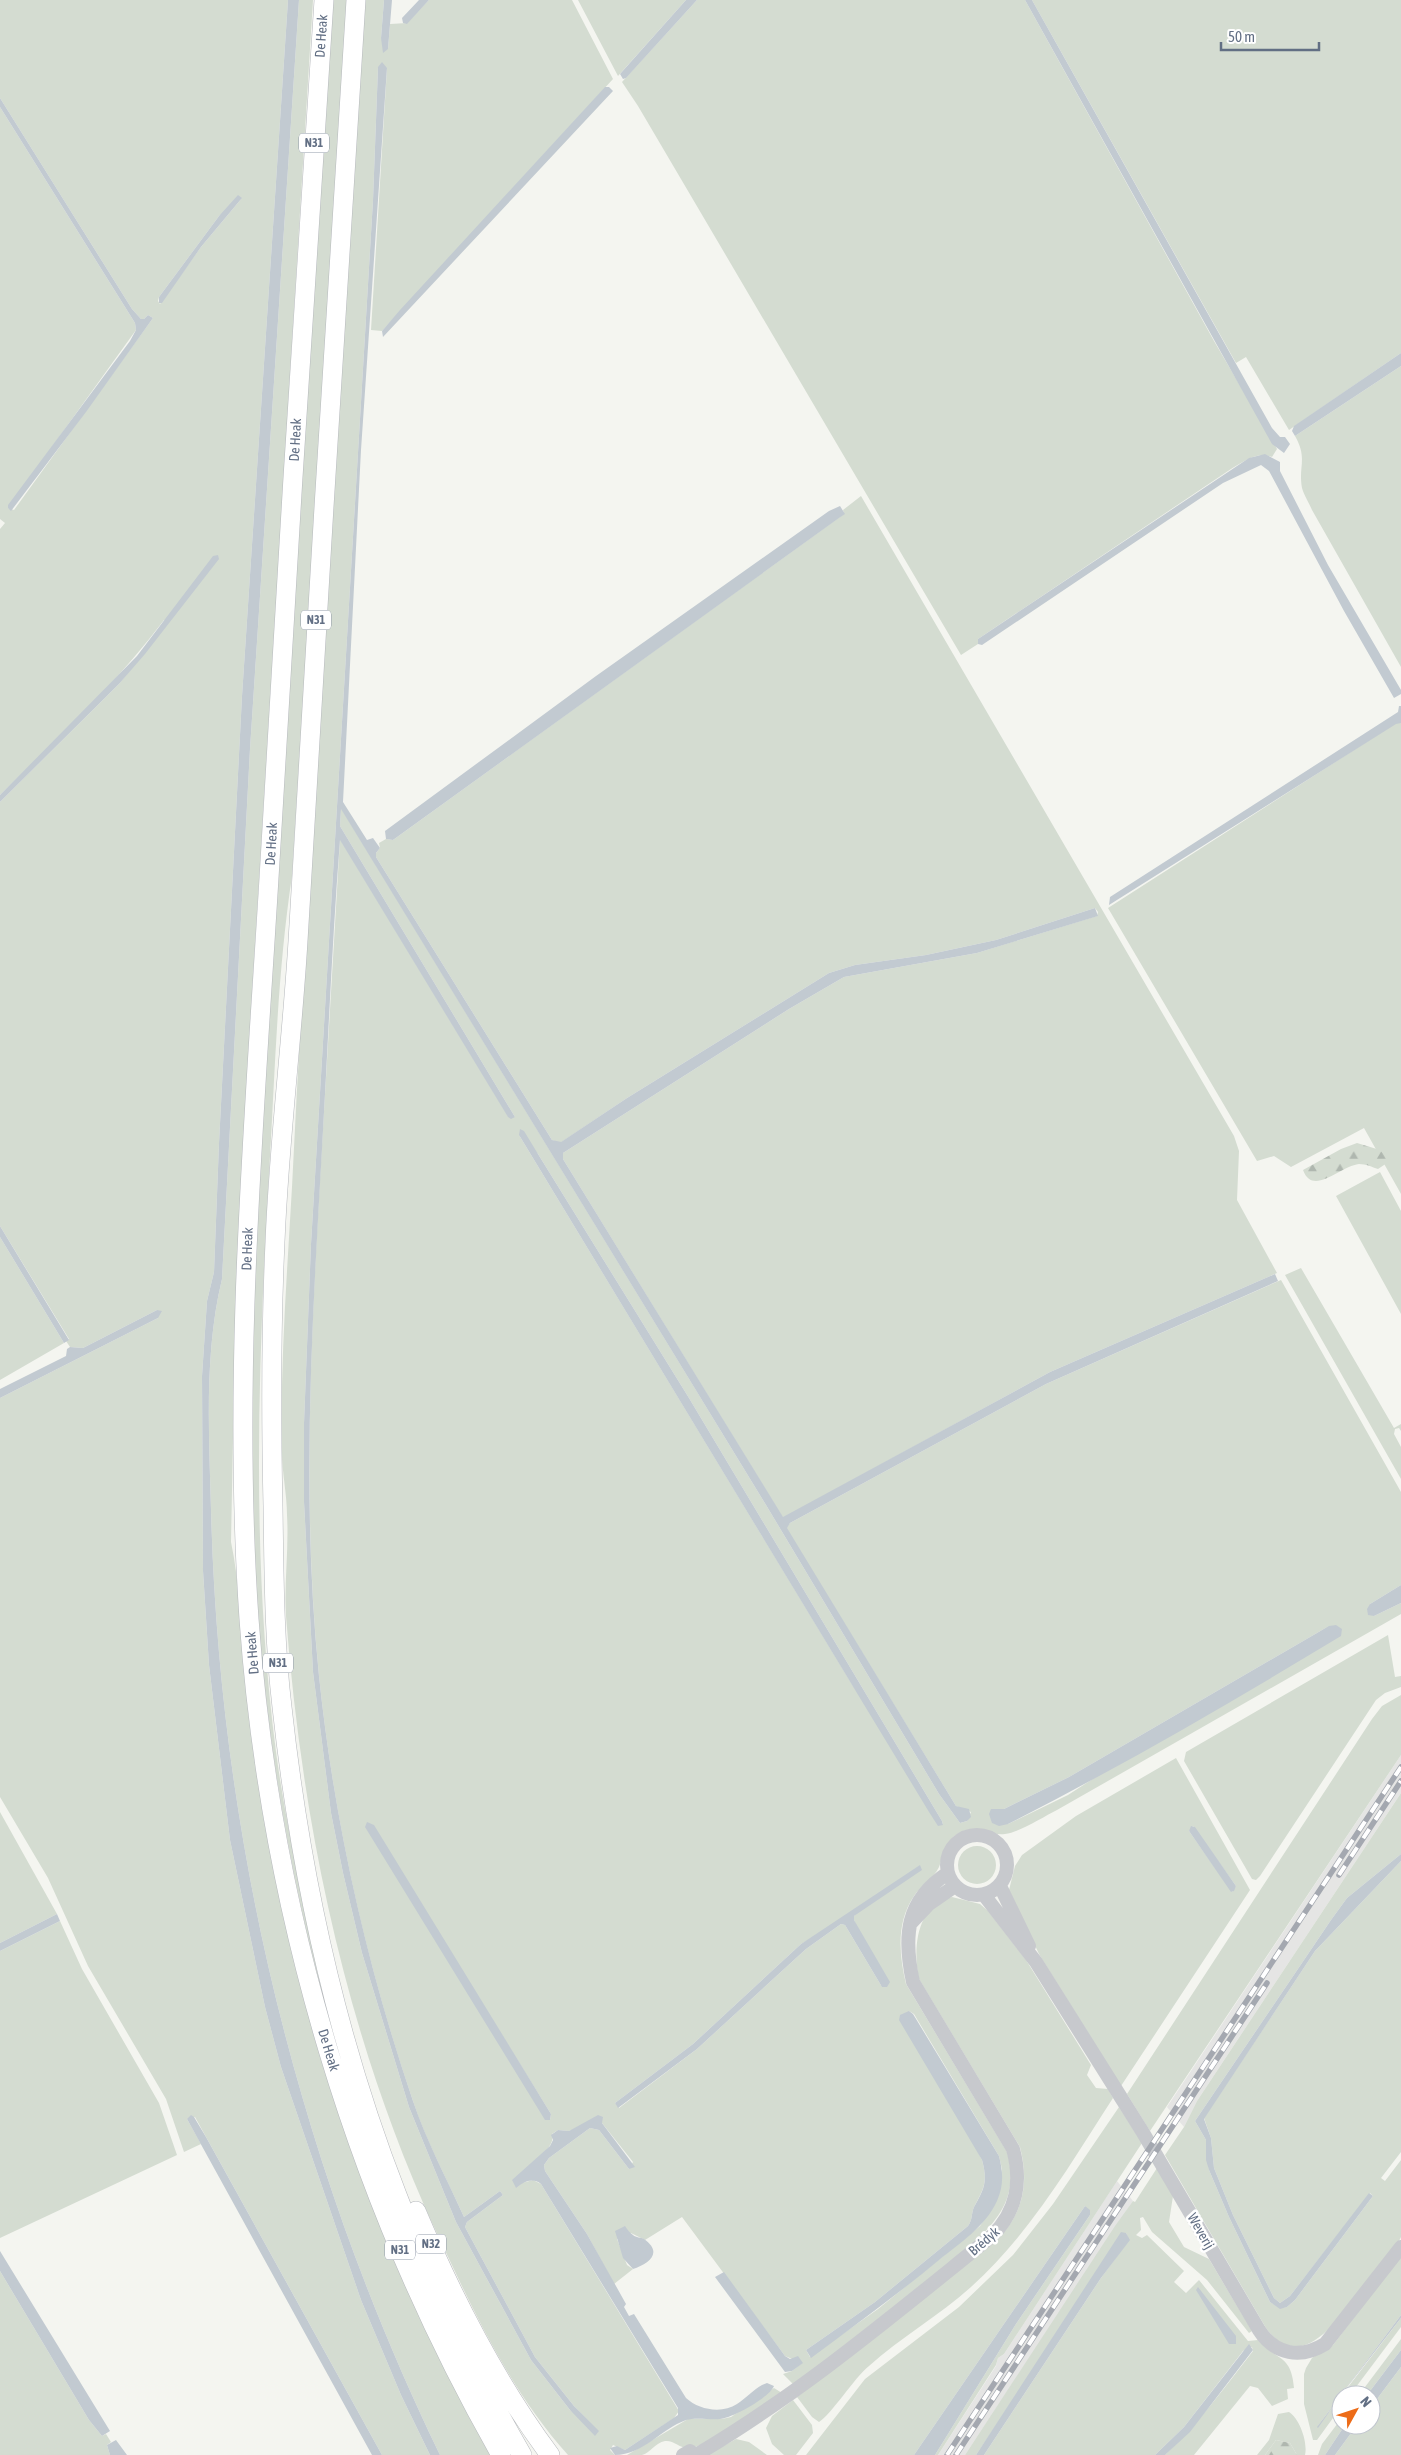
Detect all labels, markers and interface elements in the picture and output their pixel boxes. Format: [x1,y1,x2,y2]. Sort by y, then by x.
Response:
street label: De Heak [312,14,330,58]
scale bar [1221,20,1318,52]
text: 50 m [1228,28,1255,45]
road number: N31 [299,134,329,152]
street label: De Heak [286,418,304,462]
road number: N31 [301,610,331,630]
street label: De Heak [262,822,280,866]
street label: De Heak [238,1227,256,1271]
street label: De Heak [242,1631,262,1675]
road number: N31 [263,1654,293,1672]
street label: De Heak [315,2027,343,2073]
street label: Weverij [1184,2210,1218,2252]
street label: Brédyk [965,2223,1003,2259]
road number: N32 [416,2234,446,2254]
road number: N31 [385,2240,415,2260]
north arrow [1331,2385,1381,2435]
text: N [1357,2393,1375,2410]

